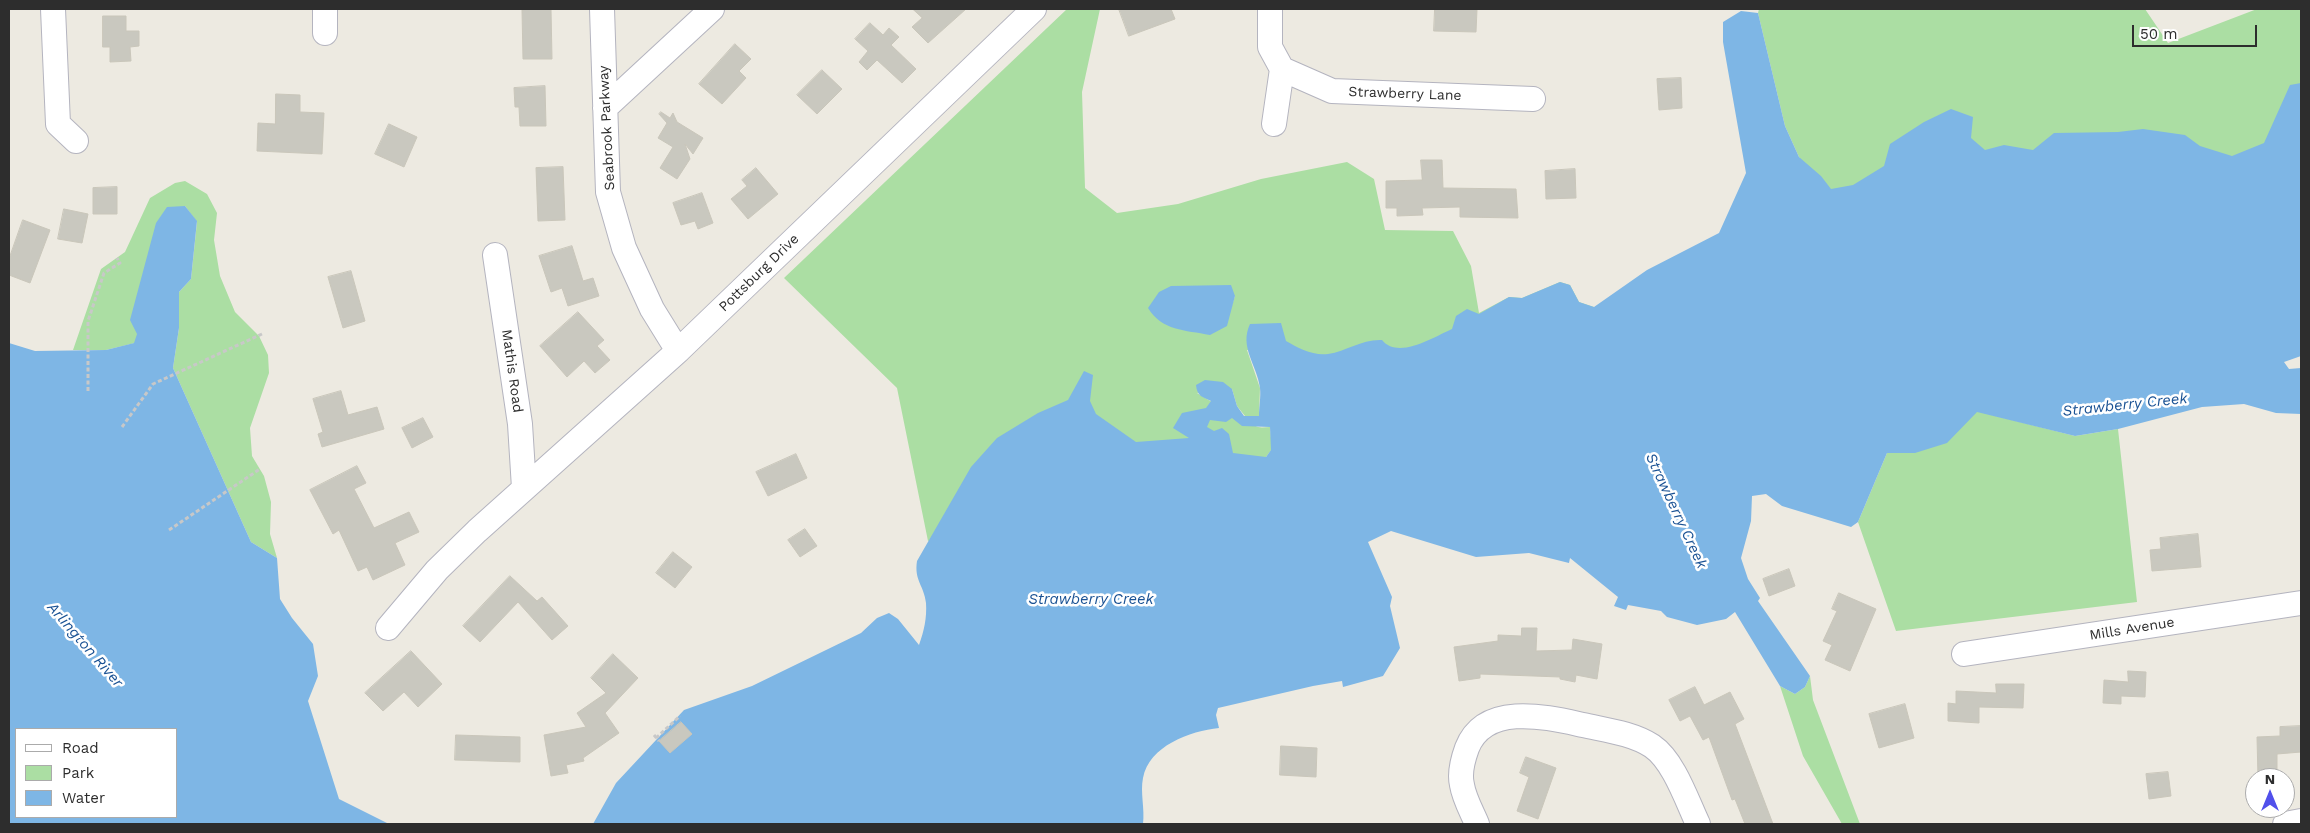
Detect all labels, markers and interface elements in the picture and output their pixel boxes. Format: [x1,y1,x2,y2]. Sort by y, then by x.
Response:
scale bar [2135,15,2260,47]
text: 50 m [2140,25,2177,43]
street label: Seabrook Parkway [595,65,619,191]
street label: Strawberry Lane [1348,84,1462,104]
street label: Pottsburg Drive [716,231,802,315]
street label: Mathis Road [498,328,526,414]
water label: Strawberry Creek [2062,389,2188,421]
water label: Strawberry Creek [1641,450,1711,572]
water label: Strawberry Creek [1028,591,1154,609]
water label: Arlington River [43,599,127,691]
street label: Mills Avenue [2088,614,2176,644]
legend [15,728,178,818]
text: Road [62,739,99,757]
text: Park [62,764,94,782]
north arrow [2245,768,2295,818]
text: N [2265,771,2275,787]
text: Water [62,789,105,807]

